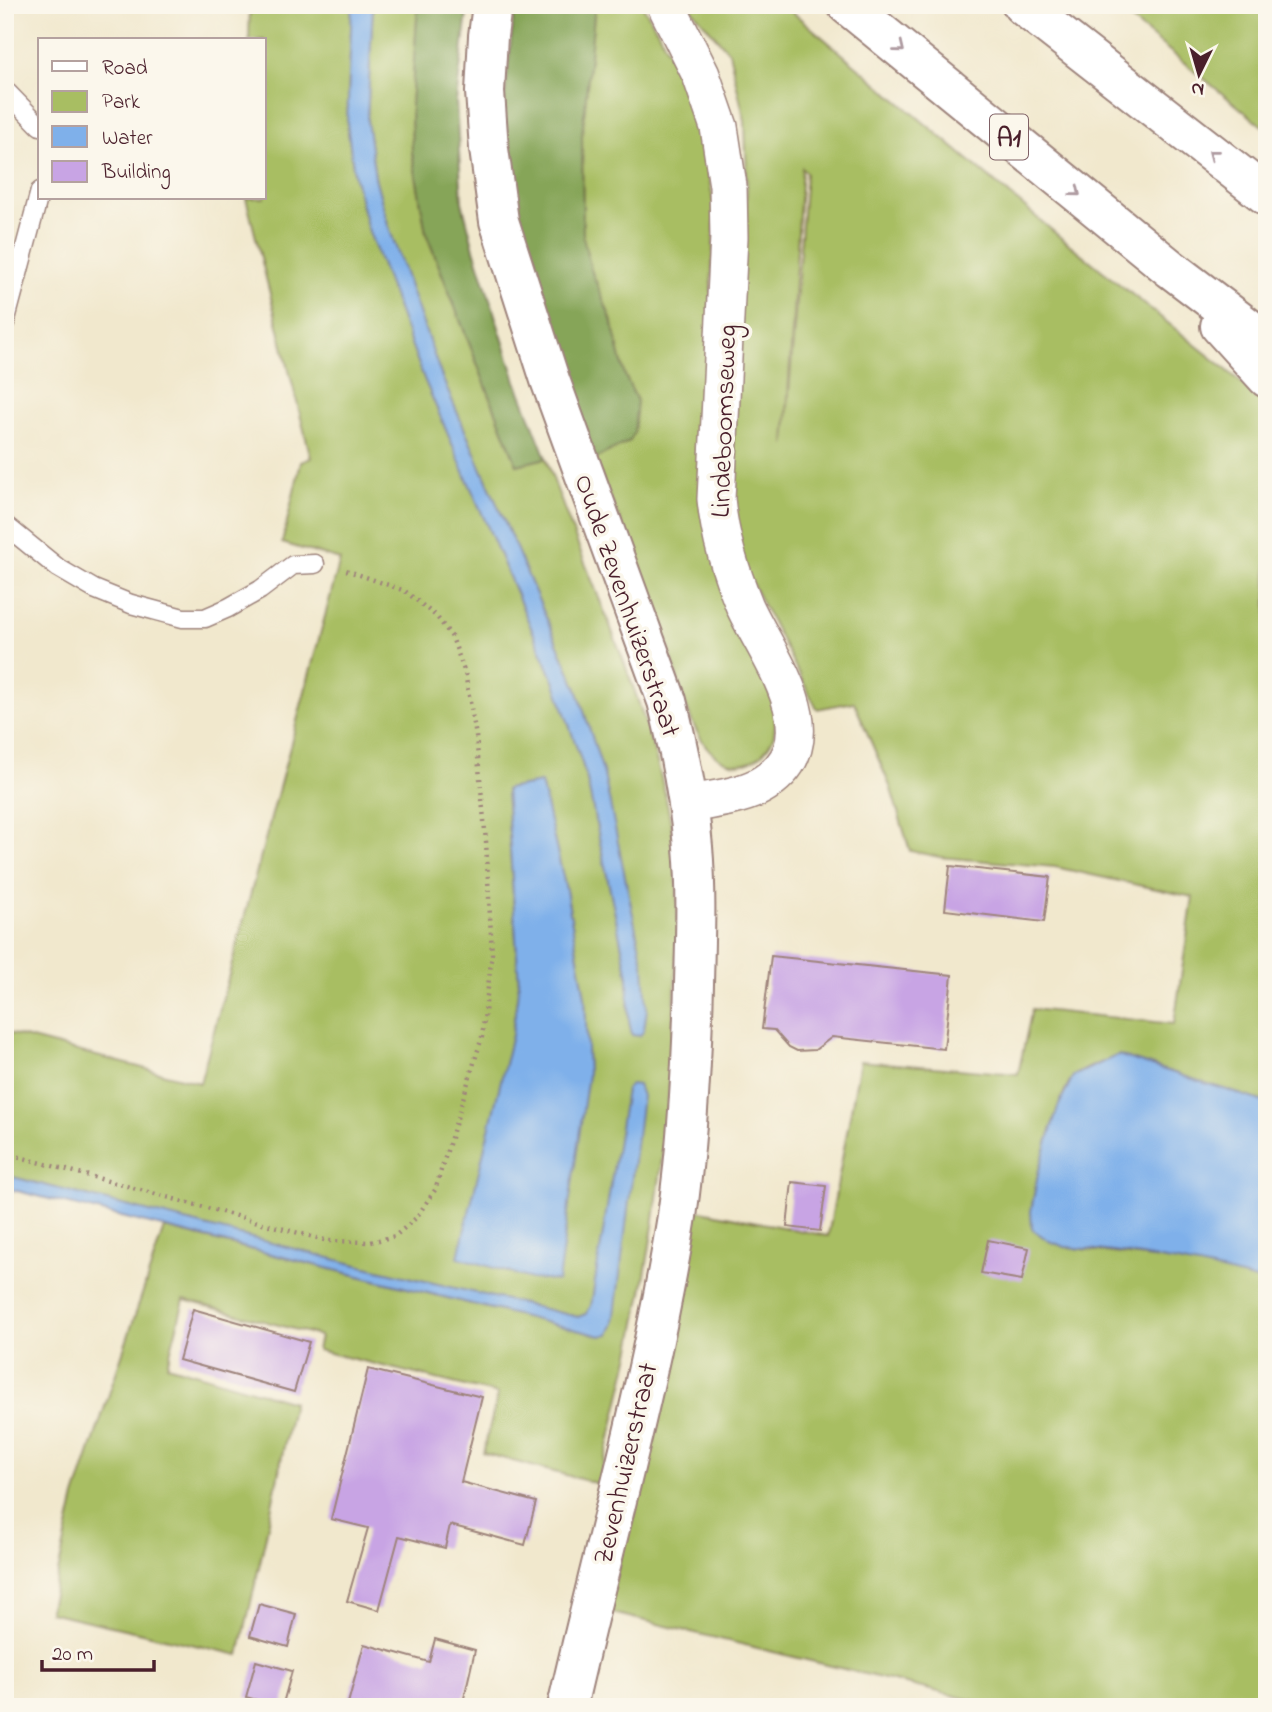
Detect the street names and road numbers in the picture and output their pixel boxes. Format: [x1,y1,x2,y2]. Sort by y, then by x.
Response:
road number: A1 [990,114,1028,160]
street label: Lindeboomseweg [702,324,749,518]
street label: Oude Zevenhuizerstraat [561,469,690,743]
street label: Zevenhuizerstraat [584,1359,671,1569]

